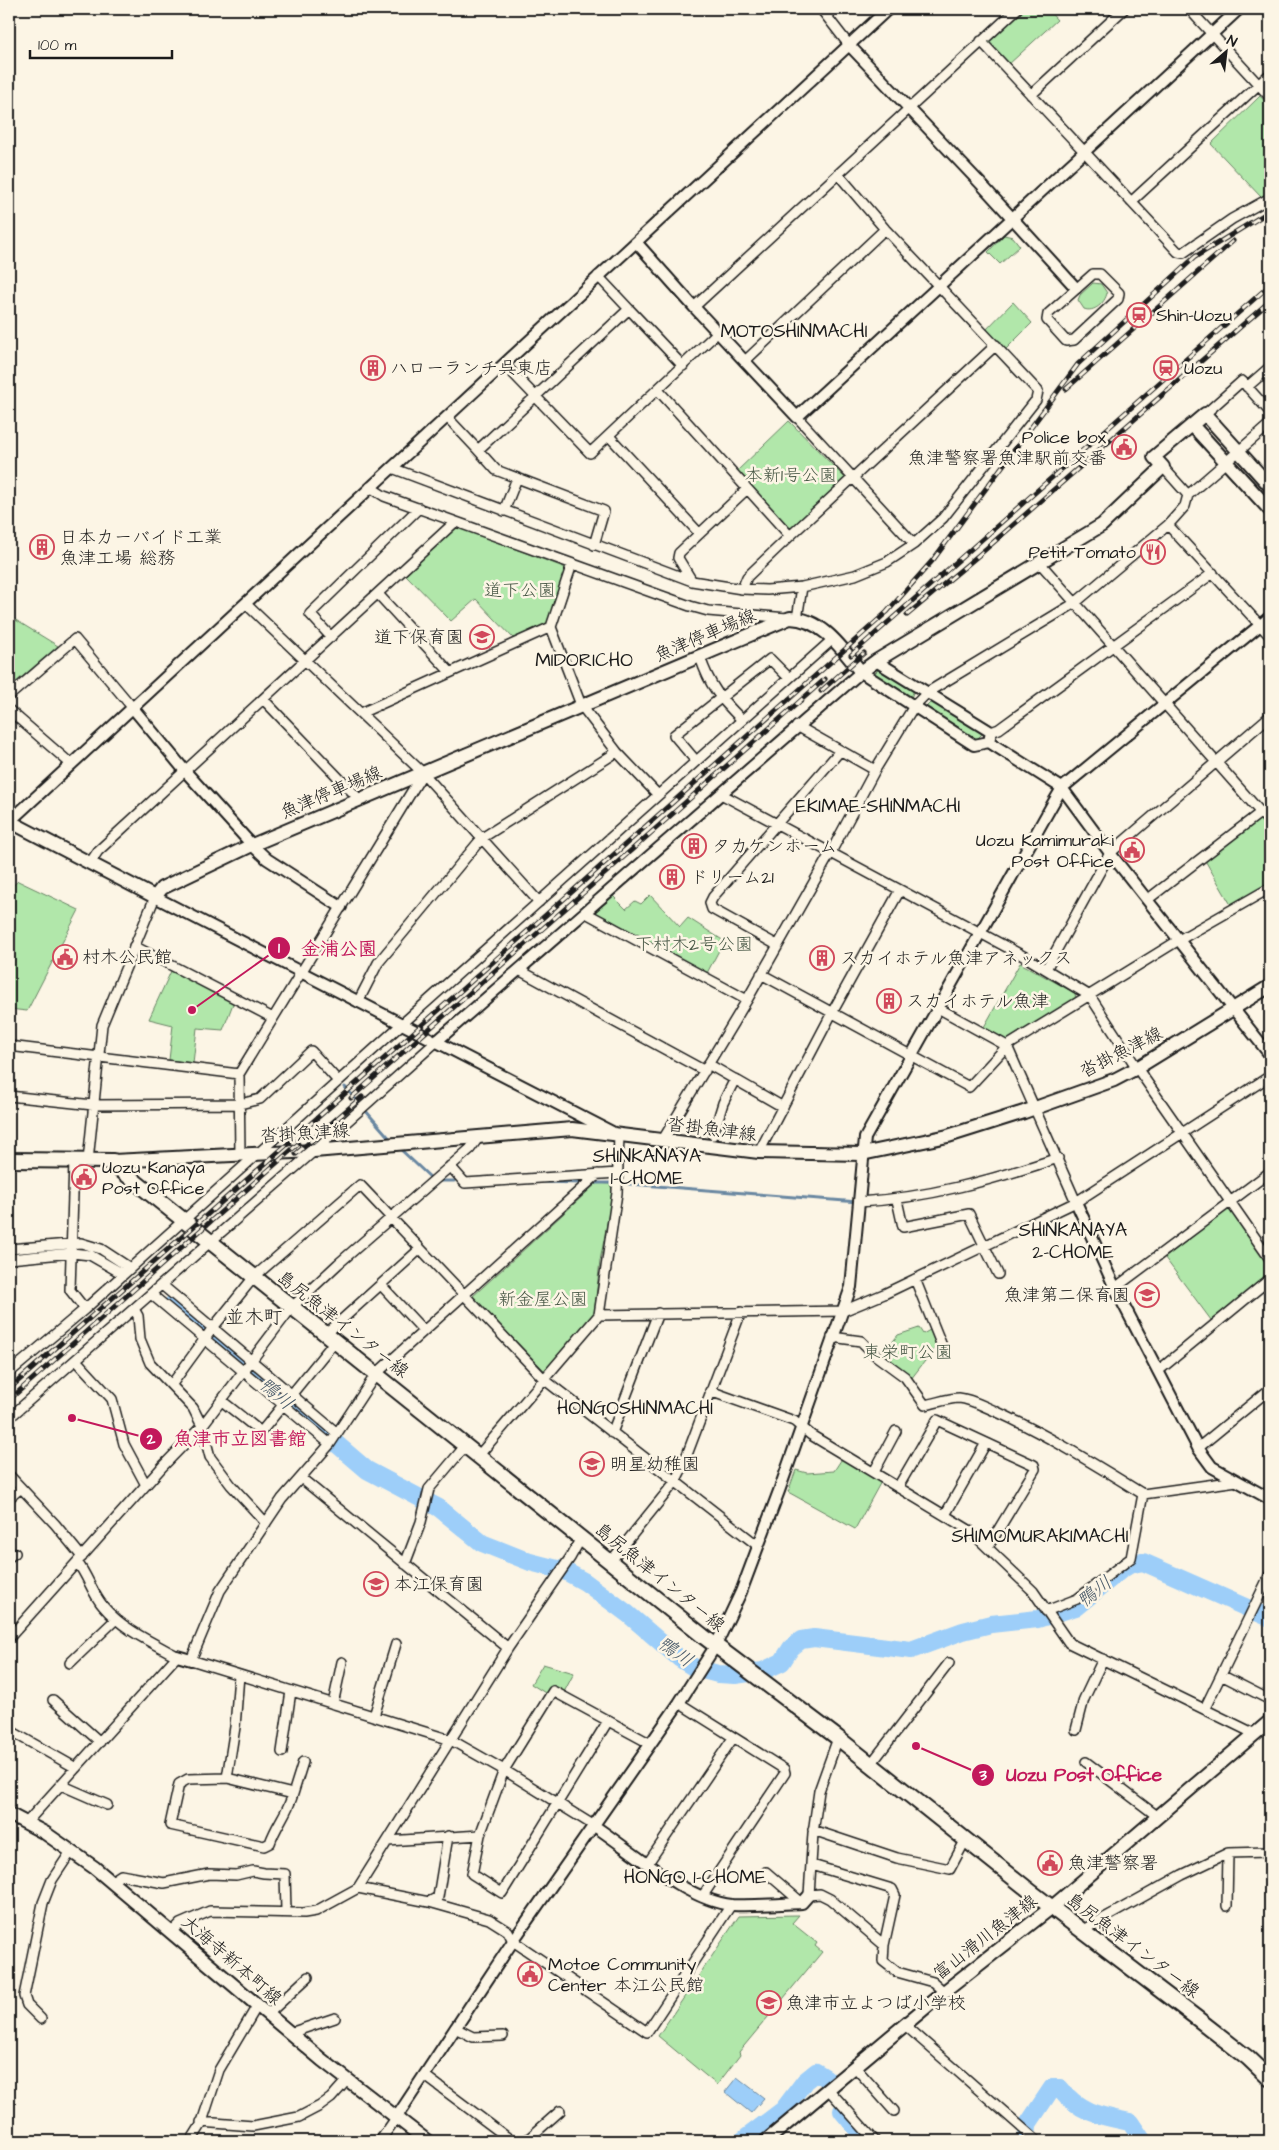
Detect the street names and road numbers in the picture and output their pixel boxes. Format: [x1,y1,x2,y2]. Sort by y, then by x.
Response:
street label: 魚津停車場線 [651,603,760,668]
street label: 魚津停車場線 [277,760,386,825]
street label: 沓掛魚津線 [1075,1021,1167,1084]
street label: 沓掛魚津線 [666,1112,758,1147]
street label: 沓掛魚津線 [259,1118,351,1149]
street label: 島尻魚津インター線 [271,1265,414,1384]
street label: 島尻魚津インター線 [589,1517,730,1638]
street label: 島尻魚津インター線 [1061,1887,1205,2004]
street label: 富山滑川魚津線 [928,1889,1043,1986]
street label: 大海寺新本町線 [176,1910,287,2011]

